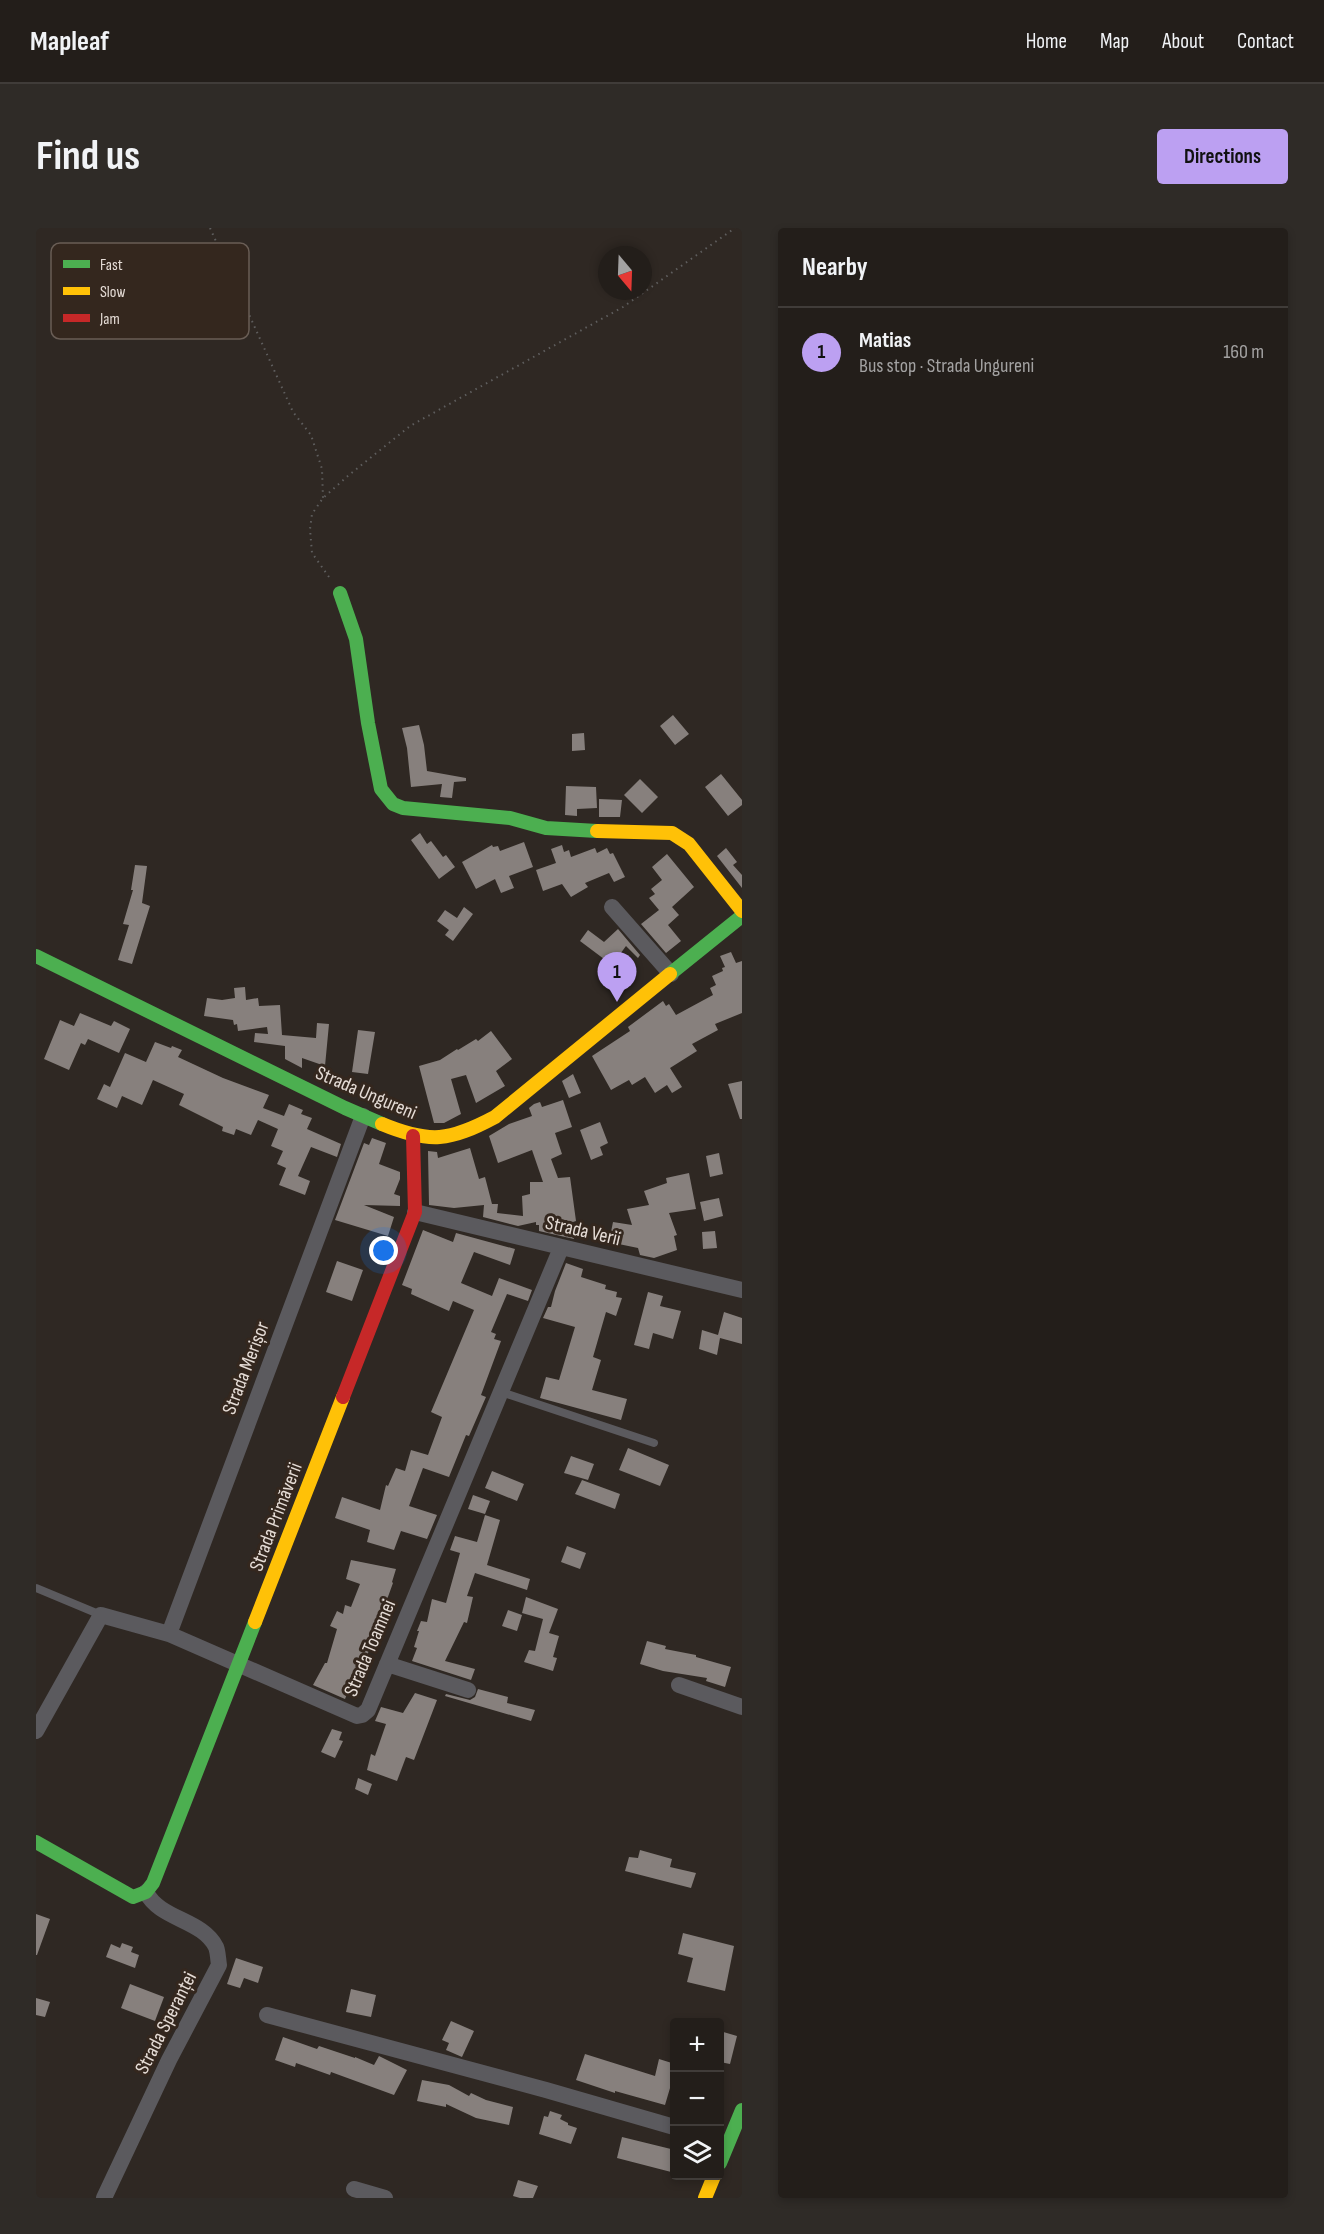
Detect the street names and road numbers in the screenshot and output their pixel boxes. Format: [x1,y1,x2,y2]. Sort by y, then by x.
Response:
street label: Strada Ungureni [312,1061,420,1125]
street label: Strada Verii [543,1211,623,1251]
street label: Strada Merișor [217,1318,275,1418]
street label: Strada Primăverii [244,1459,308,1575]
street label: Strada Toamnei [339,1596,401,1700]
street label: Strada Speranței [130,1968,202,2078]

